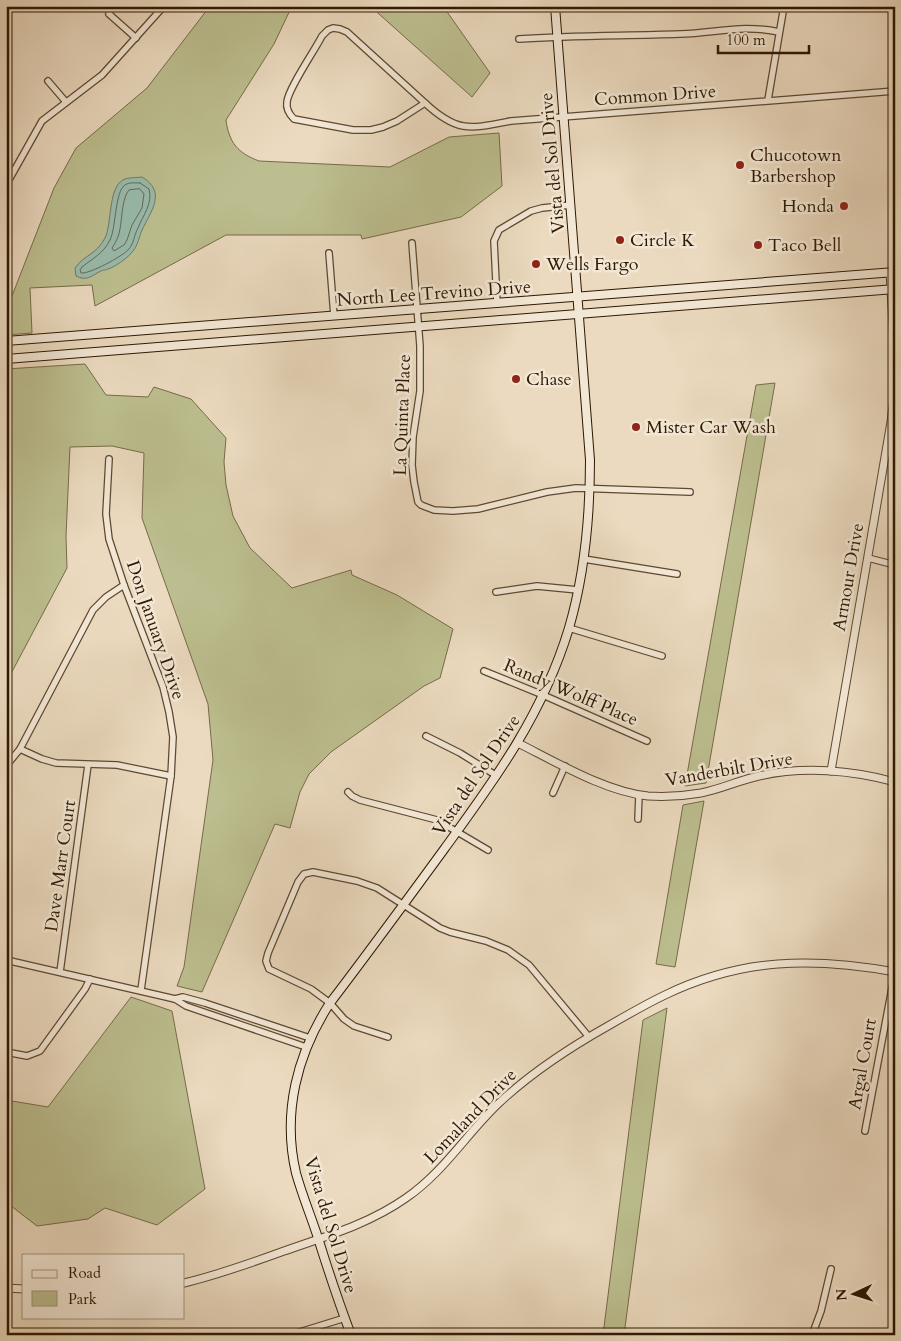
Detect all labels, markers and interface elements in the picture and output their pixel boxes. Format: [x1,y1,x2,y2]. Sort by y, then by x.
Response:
scale bar [718,22,810,54]
text: 100 m [726,30,766,50]
street label: Common Drive [593,79,717,112]
street label: Vista del Sol Drive [534,91,571,235]
place label: Chucotown Barbershop [750,143,842,189]
marker: Chucotown Barbershop [734,159,746,171]
place label: Honda [782,194,834,219]
marker: Honda [838,200,850,212]
place label: Circle K [630,228,695,253]
place label: Taco Bell [768,233,842,258]
marker: Circle K [614,234,626,246]
marker: Taco Bell [752,239,764,251]
place label: Wells Fargo [545,252,639,277]
marker: Wells Fargo [530,258,542,270]
street label: North Lee Trevino Drive [336,274,532,313]
street label: La Quinta Place [388,354,417,476]
place label: Chase [526,367,572,392]
marker: Chase [510,373,522,385]
place label: Mister Car Wash [646,415,776,440]
marker: Mister Car Wash [630,421,642,433]
street label: Armour Drive [827,521,870,633]
street label: Don January Drive [120,557,191,703]
street label: Randy Wolff Place [500,653,642,732]
street label: Vista del Sol Drive [426,710,526,841]
street label: Vanderbilt Drive [663,746,795,793]
street label: Dave Marr Court [39,798,82,934]
street label: Argal Court [842,1016,883,1112]
street label: Lomaland Drive [418,1063,522,1170]
street label: Vista del Sol Drive [298,1154,363,1296]
legend [22,1254,185,1318]
text: Road [68,1263,101,1283]
north arrow [828,1268,878,1318]
text: N [832,1288,851,1302]
text: Park [68,1289,97,1309]

